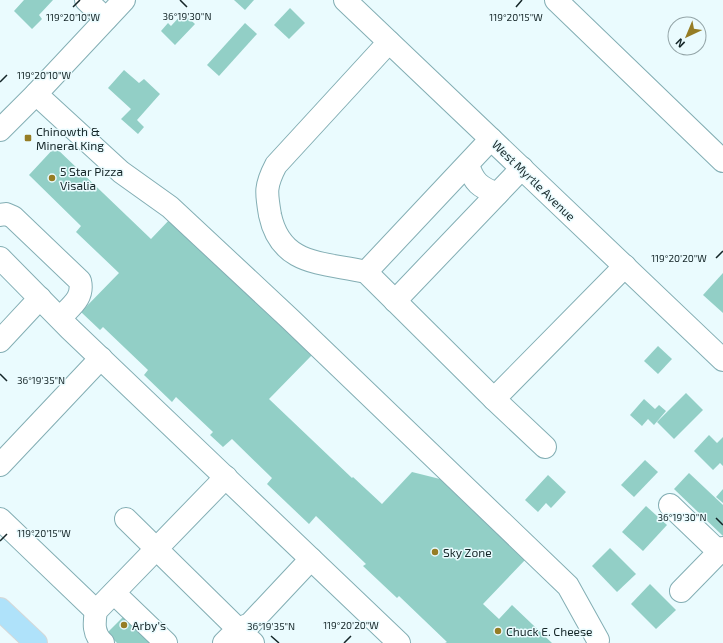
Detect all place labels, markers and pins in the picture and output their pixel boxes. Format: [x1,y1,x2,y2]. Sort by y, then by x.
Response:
place label: Chinowth & Mineral King [36,124,104,152]
marker: Chinowth & Mineral King [23,133,33,143]
place label: 5 Star Pizza Visalia [60,164,123,192]
marker: 5 Star Pizza Visalia [47,173,57,183]
place label: Sky Zone [443,545,492,559]
marker: Sky Zone [430,547,440,557]
place label: Arby's [132,618,166,632]
marker: Arby's [119,620,129,630]
place label: Chuck E. Cheese [506,624,593,638]
marker: Chuck E. Cheese [493,626,503,636]

